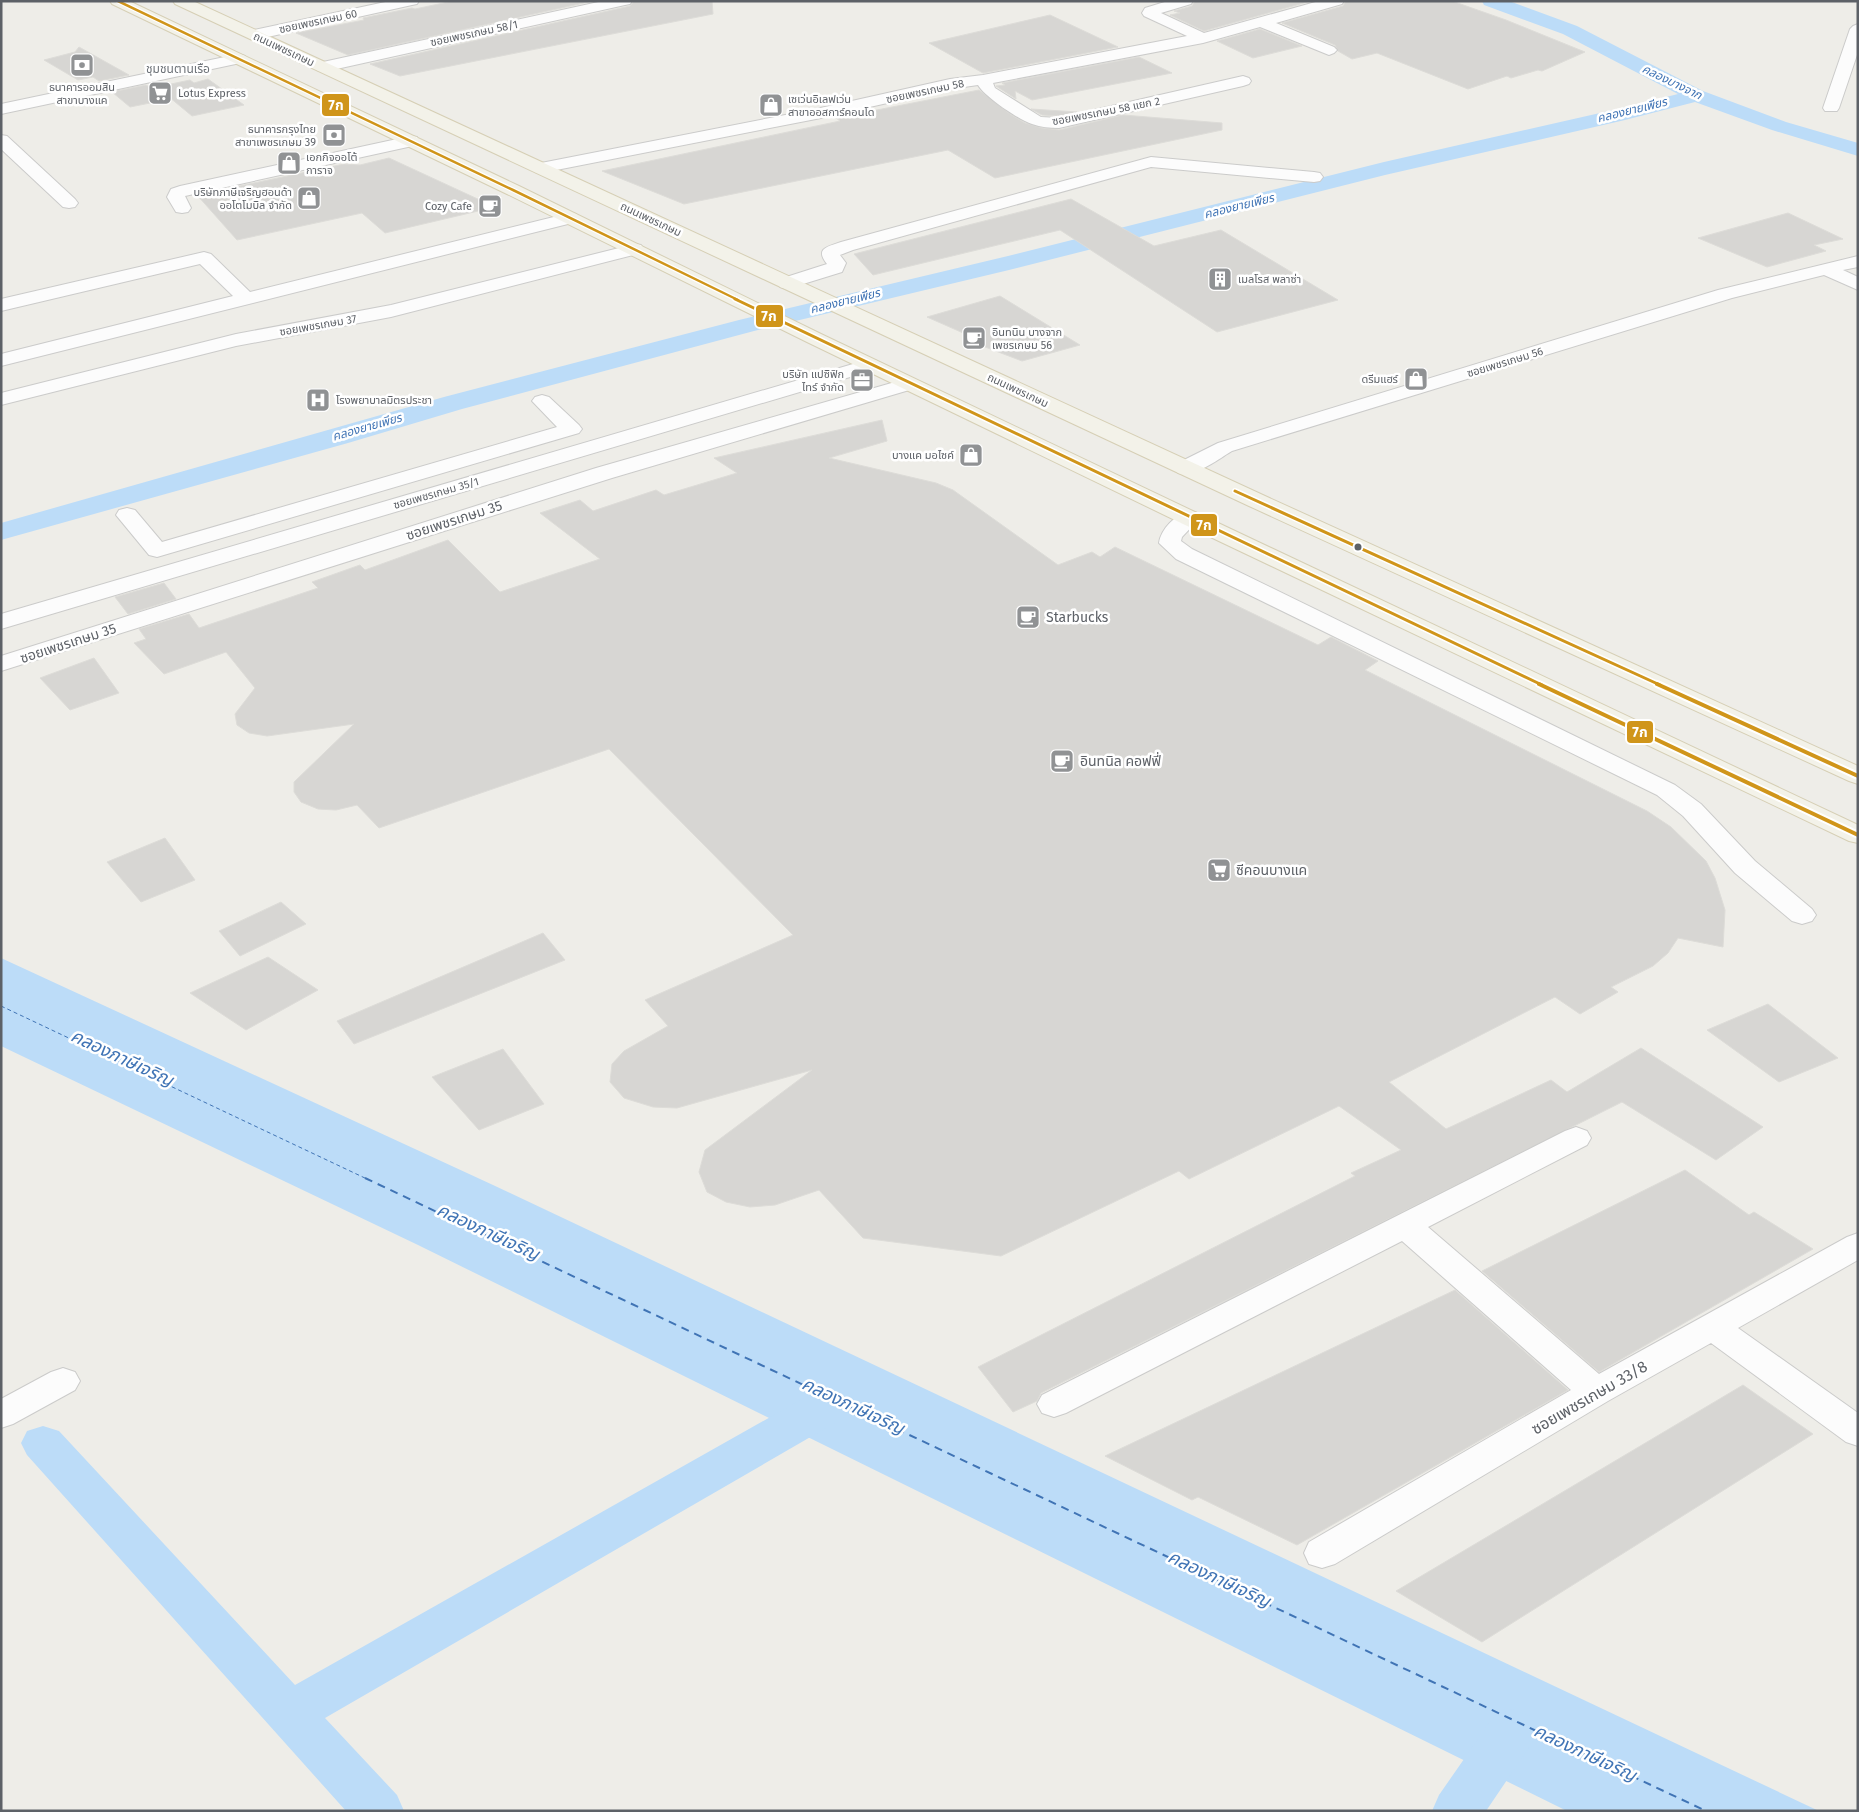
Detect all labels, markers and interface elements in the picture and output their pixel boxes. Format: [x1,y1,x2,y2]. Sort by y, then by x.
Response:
street label: ซอยเพชรเกษม 60 [278,7,358,36]
street label: ซอยเพชรเกษม 58/1 [429,18,519,49]
street label: ถนนเพชรเกษม [251,30,316,69]
bank icon: ธนาคารออมสิน สาขาบางแค [69,52,95,78]
district label: ชุมชนตานเรือ [146,62,210,76]
water label: คลองบางจาก [1640,62,1705,103]
street label: ซอยเพชรเกษม 58 [885,77,965,106]
supermarket icon: Lotus Express [147,80,173,106]
place label: ธนาคารออมสิน สาขาบางแค [49,81,115,107]
place label: Lotus Express [178,87,246,100]
shop icon: เซเว่นอิเลฟเว่น สาขาออสการ์คอนโด [758,92,784,118]
line badge: 7ก [321,93,350,117]
place label: เซเว่นอิเลฟเว่น สาขาออสการ์คอนโด [788,93,874,119]
water label: คลองยายเพียร [1596,94,1669,125]
street label: ซอยเพชรเกษม 58 แยก 2 [1051,95,1161,128]
text: 7ก [328,97,344,114]
bank icon: ธนาคารกรุงไทย สาขาเพชรเกษม 39 [321,122,347,148]
place label: ธนาคารกรุงไทย สาขาเพชรเกษม 39 [235,123,316,149]
shop icon: เอกกิจออโต้ การาจ [276,150,302,176]
place label: เอกกิจออโต้ การาจ [306,151,357,177]
shop icon: บริษัทภาษีเจริญฮอนด้า ออโตโมบิล จำกัด [296,185,322,211]
place label: บริษัทภาษีเจริญฮอนด้า ออโตโมบิล จำกัด [194,186,292,212]
water label: คลองยายเพียร [1203,190,1276,221]
cafe icon: Cozy Cafe [477,193,503,219]
place label: Cozy Cafe [425,200,472,213]
street label: ถนนเพชรเกษม [618,200,683,239]
building icon: เมลโรส พลาซ่า [1207,266,1233,292]
place label: เมลโรส พลาซ่า [1238,273,1301,286]
water label: คลองยายเพียร [809,285,882,316]
line badge: 7ก [755,304,784,328]
text: 7ก [761,308,777,325]
street label: ซอยเพชรเกษม 37 [279,312,358,339]
cafe icon: อินทนิน บางจาก เพชรเกษม 56 [961,325,987,351]
place label: อินทนิน บางจาก เพชรเกษม 56 [992,326,1062,352]
street label: ซอยเพชรเกษม 56 [1465,345,1545,380]
shop icon: ดรีมแฮร์ [1403,366,1429,392]
office icon: บริษัท แปซิฟิก ไทร์ จำกัด [849,367,875,393]
place label: บริษัท แปซิฟิก ไทร์ จำกัด [782,368,844,394]
street label: ถนนเพชรเกษม [985,371,1050,410]
place label: ดรีมแฮร์ [1361,373,1399,386]
hospital icon: โรงพยาบาลมิตรประชา [305,387,331,413]
place label: โรงพยาบาลมิตรประชา [336,394,432,407]
water label: คลองยายเพียร [331,410,404,444]
shop icon: บางแค มอไซค์ [958,442,984,468]
place label: บางแค มอไซค์ [892,449,954,462]
street label: ซอยเพชรเกษม 35/1 [392,475,480,512]
street label: ซอยเพชรเกษม 35 [404,497,504,544]
line badge: 7ก [1190,513,1218,537]
text: 7ก [1196,517,1212,534]
unlabelled marker [1353,542,1363,552]
cafe icon: Starbucks [1015,604,1041,630]
place label: Starbucks [1046,609,1109,626]
street label: ซอยเพชรเกษม 35 [18,620,118,667]
line badge: 7ก [1626,720,1654,744]
text: 7ก [1632,724,1648,741]
cafe icon: อินทนิล คอฟฟี่ [1049,748,1075,774]
place label: อินทนิล คอฟฟี่ [1080,751,1162,770]
supermarket icon: ซีคอนบางแค [1206,857,1232,883]
place label: ซีคอนบางแค [1236,862,1307,879]
water label: คลองภาษีเจริญ [67,1025,178,1092]
water label: คลองภาษีเจริญ [433,1199,544,1266]
street label: ซอยเพชรเกษม 33/8 [1528,1356,1651,1438]
water label: คลองภาษีเจริญ [798,1373,909,1440]
water label: คลองภาษีเจริญ [1164,1546,1275,1613]
water label: คลองภาษีเจริญ [1530,1720,1641,1787]

